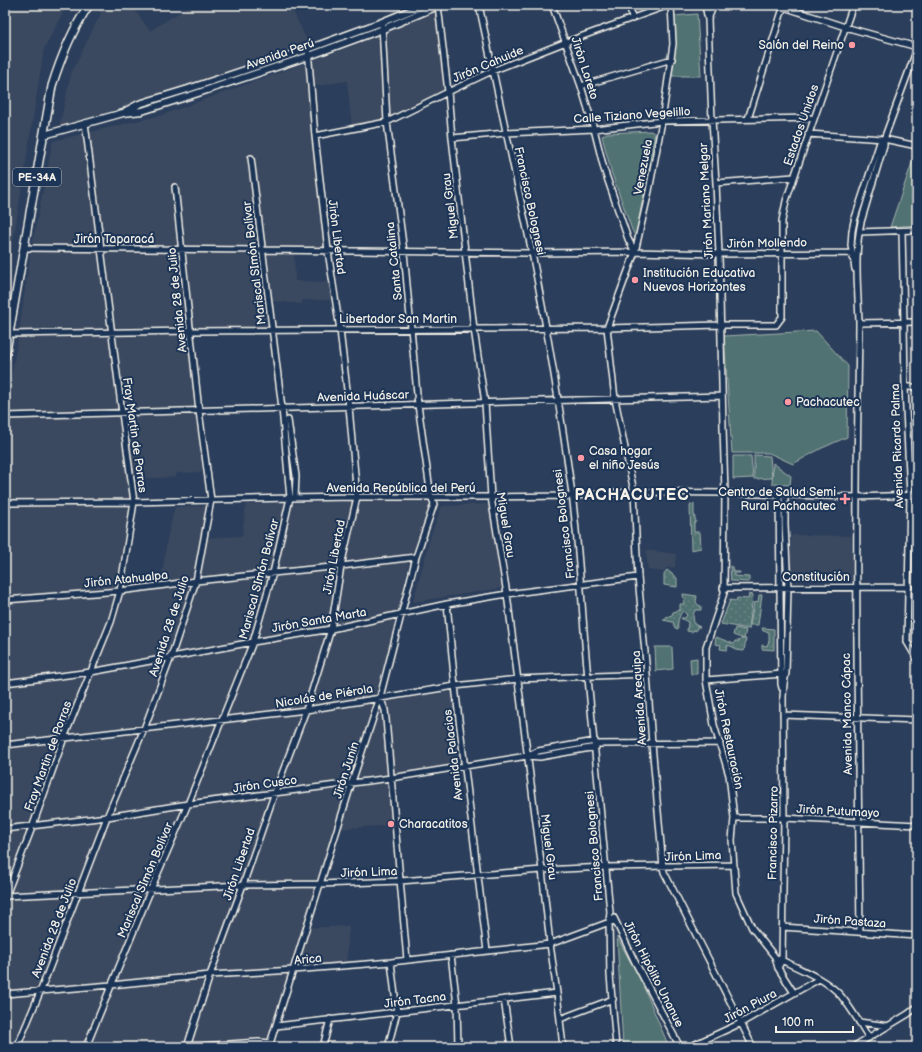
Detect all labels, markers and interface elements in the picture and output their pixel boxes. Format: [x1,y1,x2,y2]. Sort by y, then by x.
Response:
street label: Jirón Loreto [567,35,602,102]
street label: Avenida Perú [244,36,316,73]
place label: Salón del Reino [759,38,844,53]
marker: Salón del Reino [847,40,857,50]
street label: Jirón Cahuide [450,43,526,86]
street label: Estados Unidos [781,83,822,168]
street label: Calle Tiziano Vegelillo [573,104,691,127]
street label: Venezuela [631,138,656,196]
street label: Jirón Mariano Melgar [696,142,717,259]
street label: Francisco Bolognesi [511,146,548,257]
road number: PE-34A [13,168,61,186]
street label: Miguel Grau [439,172,462,240]
street label: Jirón Libertad [324,199,349,275]
street label: Mariscal SImón Bolívar [239,200,270,325]
street label: Santa Catalina [383,221,406,301]
street label: Jirón Taparacá [74,232,154,247]
street label: Jirón Mollendo [727,235,807,252]
street label: Avenida 28 de Julio [165,247,190,353]
place label: Institución Educativa Nuevos Horizontes [643,266,756,295]
marker: Institución Educativa Nuevos Horizontes [630,275,640,285]
street label: Libertador San Martin [339,312,457,327]
street label: Fray Martin de Porras [119,376,150,494]
street label: Avenida Ricardo Palma [888,383,907,509]
street label: Avenida Huáscar [317,387,410,406]
place label: Pachacutec [796,395,860,410]
marker: Pachacutec [783,397,793,407]
place label: Casa hogar el niño Jesús [589,444,659,473]
marker: Casa hogar el niño Jesús [576,453,586,463]
street label: Francisco Bolognesi [550,468,579,580]
street label: Avenida República del Perú [327,481,476,496]
place label: Centro de Salud Semi Rural Pachacutec [718,485,836,514]
district label: PACHACUTEC [574,486,690,505]
street label: Miguel Grau [493,491,518,559]
marker: Centro de Salud Semi Rural Pachacutec [839,493,851,505]
street label: Mariscal SImón Bolívar [236,517,283,641]
street label: Jirón Libertad [320,519,349,595]
street label: Jirón Atahualpa [83,568,169,591]
street label: Constitución [782,570,850,585]
street label: Avenida 28 de Julio [146,574,193,679]
street label: Jirón Santa Marta [271,605,368,636]
street label: Avenida Arequipa [629,650,650,746]
street label: Avenida Manco Cápac [839,653,856,775]
street label: Nicolás de Piérola [274,681,374,712]
street label: Jirón Restauración [711,688,747,791]
street label: Fray Martin de Porras [22,699,75,813]
street label: Avenida Palacios [440,709,467,801]
street label: Jirón Junín [330,740,363,800]
street label: Jirón Cusco [232,773,298,796]
street label: Francisco Pizarro [765,786,782,880]
street label: Francisco Bolognesi [582,790,607,902]
street label: Jirón Putumayo [796,802,880,821]
street label: Miguel Grau [537,813,560,881]
place label: Characatitos [399,817,468,832]
marker: Characatitos [386,819,396,829]
street label: Mariscal SImón Bolívar [114,820,177,940]
street label: Jirón Libertad [220,826,259,902]
street label: Jirón Lima [664,848,722,865]
street label: Jirón Lima [340,864,398,881]
street label: Avenida 28 de Julio [29,876,80,980]
street label: Jirón Pastaza [813,911,887,932]
street label: Jirón Hipólito Unanue [620,919,687,1030]
street label: Arica [294,951,323,968]
street label: Jirón Piura [721,986,780,1027]
street label: Jirón Tacna [383,989,447,1012]
scale bar [776,1008,853,1034]
text: 100 m [782,1015,814,1030]

